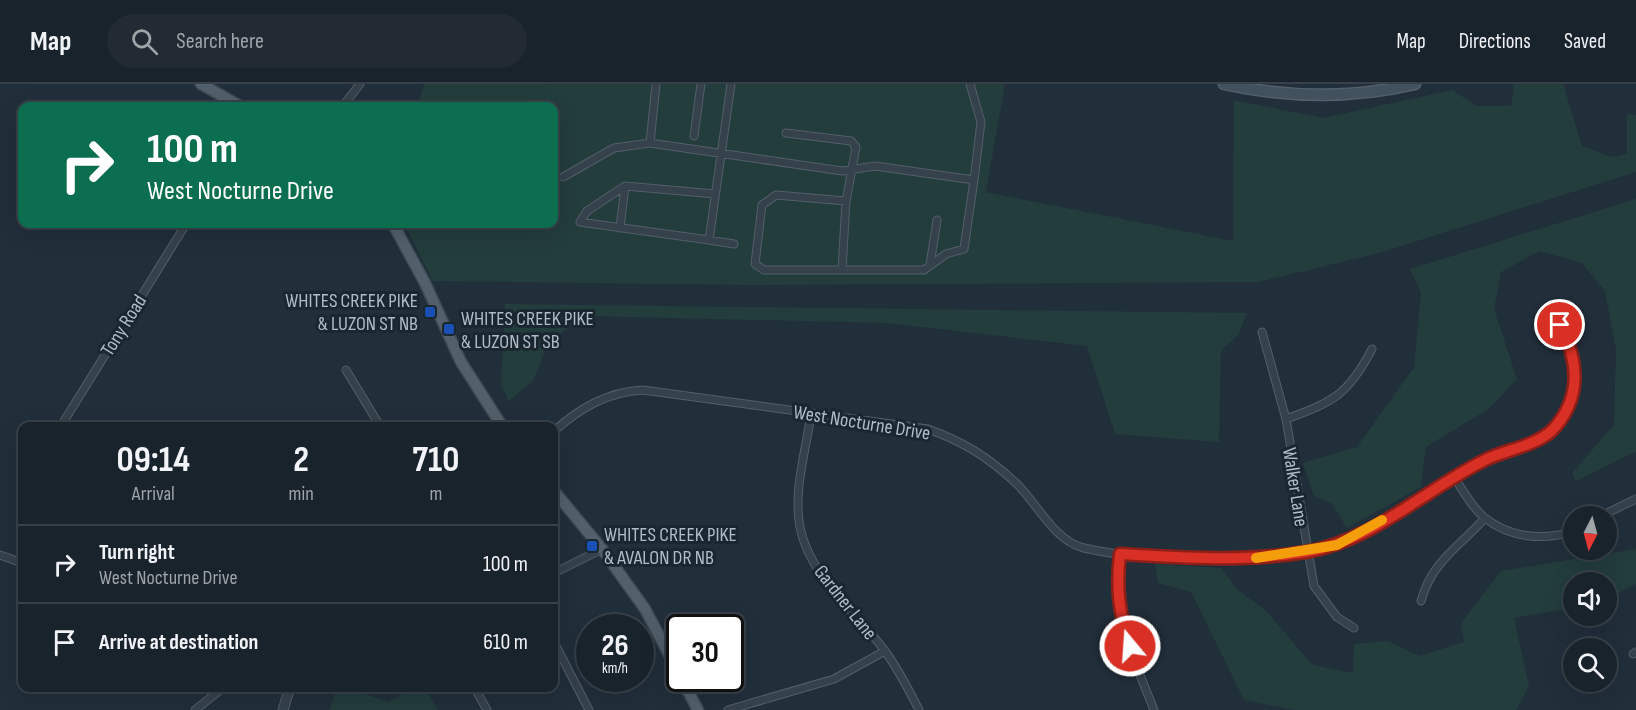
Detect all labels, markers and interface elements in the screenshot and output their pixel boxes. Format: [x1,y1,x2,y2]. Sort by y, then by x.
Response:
search box [107,14,527,68]
text: Map [30,25,71,58]
icon: search [128,25,161,58]
text: Search here [176,28,264,55]
text: Map [1396,29,1426,54]
text: Directions [1459,29,1531,54]
text: Saved [1564,29,1606,54]
text: 100 m [147,124,238,175]
icon: right [48,126,126,204]
text: West Nocturne Drive [147,175,334,207]
place label: WHITES CREEK PIKE & LUZON ST NB [285,289,418,336]
street label: Tony Road [96,290,152,361]
pin [1534,299,1585,350]
marker: WHITES CREEK PIKE & LUZON ST NB [423,305,437,319]
place label: WHITES CREEK PIKE & LUZON ST SB [461,307,594,354]
icon: arrive [1543,308,1576,341]
marker: WHITES CREEK PIKE & LUZON ST SB [442,322,456,336]
street label: West Nocturne Drive [792,400,932,446]
text: 09:14 [117,439,190,482]
text: 2 [293,439,309,482]
text: 710 [412,439,459,482]
street label: Walker Lane [1277,446,1313,528]
text: Arrival [132,482,175,506]
text: min [289,482,314,506]
text: m [429,482,442,506]
north arrow [1563,506,1617,560]
map controls [1563,506,1617,692]
place label: WHITES CREEK PIKE & AVALON DR NB [604,523,737,570]
text: Turn right [99,539,175,566]
marker: WHITES CREEK PIKE & AVALON DR NB [585,539,599,553]
icon: right [48,548,81,581]
text: 100 m [483,551,528,578]
street label: Gardner Lane [808,560,882,645]
text: West Nocturne Drive [99,566,237,590]
button: sound [1563,572,1617,626]
speed limit sign: 30 [666,614,744,692]
position arrow [1098,614,1162,678]
icon: arrive [48,626,81,659]
text: 26 [601,628,629,664]
text: Arrive at destination [99,629,258,656]
text: 610 m [483,629,528,656]
button: search [1563,638,1617,692]
text: km/h [602,659,628,678]

